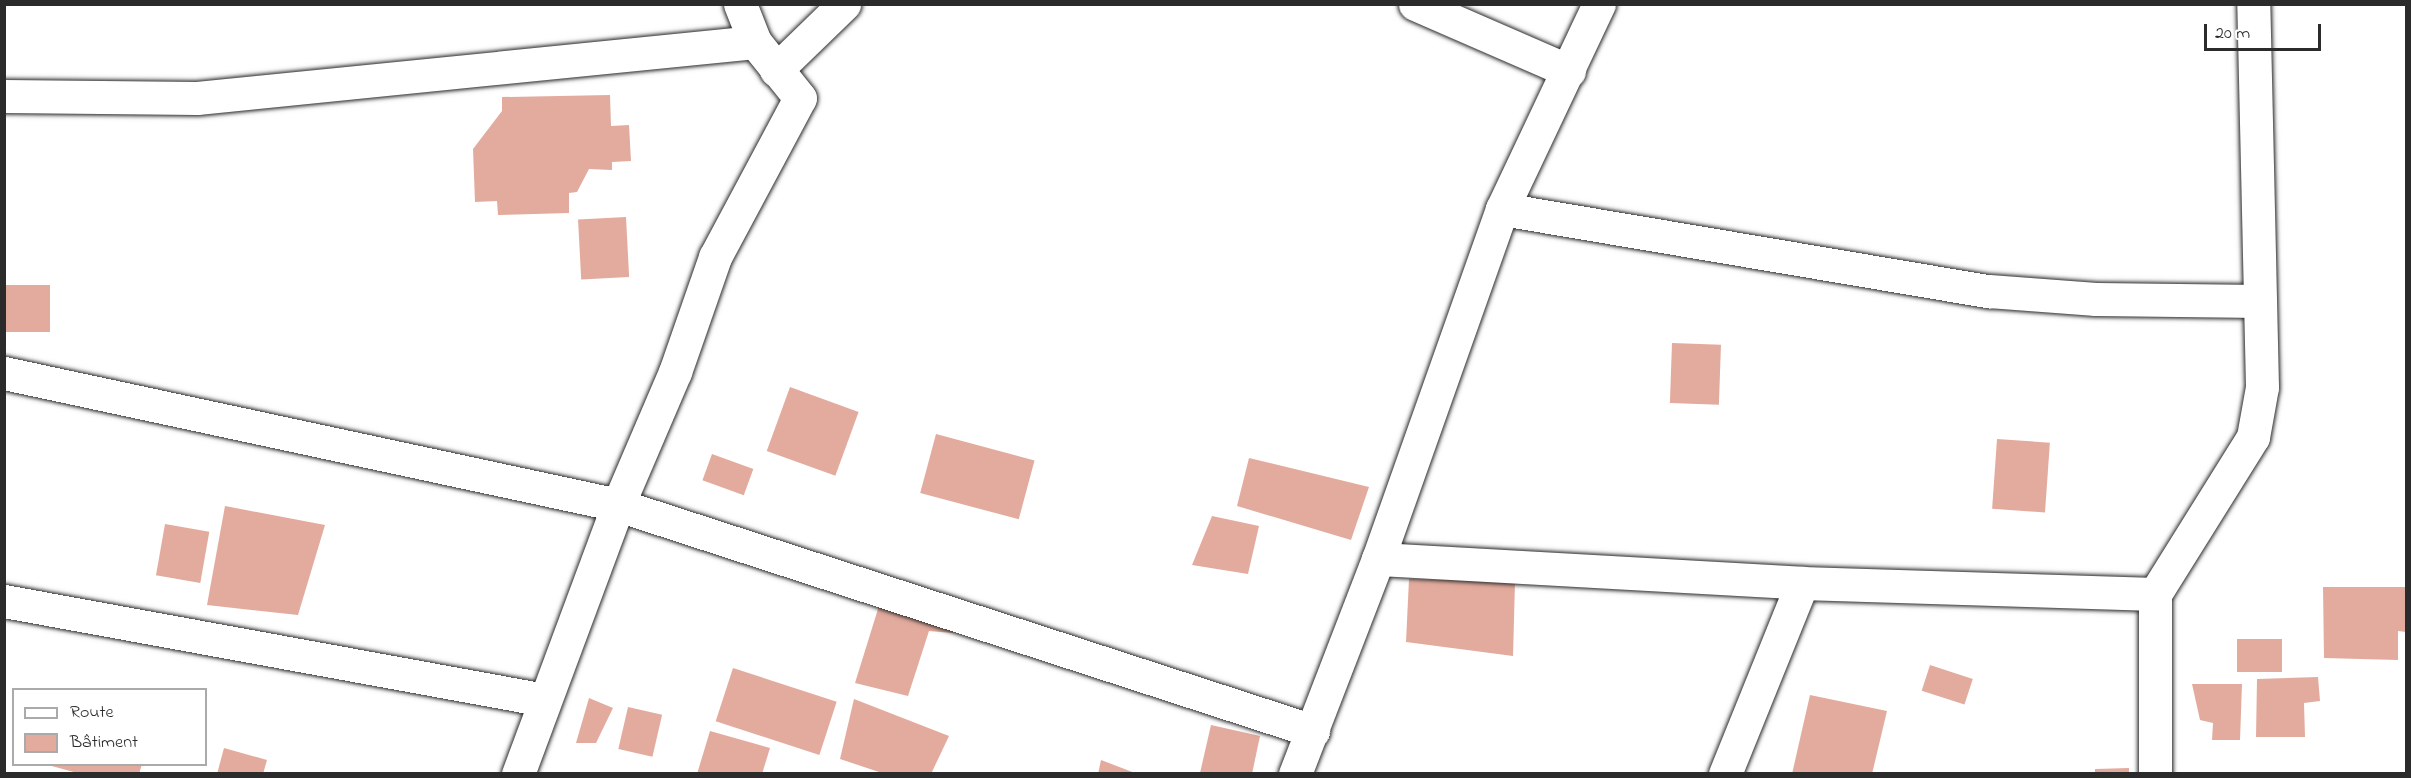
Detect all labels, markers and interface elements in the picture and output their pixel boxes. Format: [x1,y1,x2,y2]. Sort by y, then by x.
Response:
scale bar [2207,12,2324,50]
text: 20 m [2215,21,2250,47]
legend [12,688,207,766]
text: Route [70,700,114,726]
text: Bâtiment [70,730,138,756]

